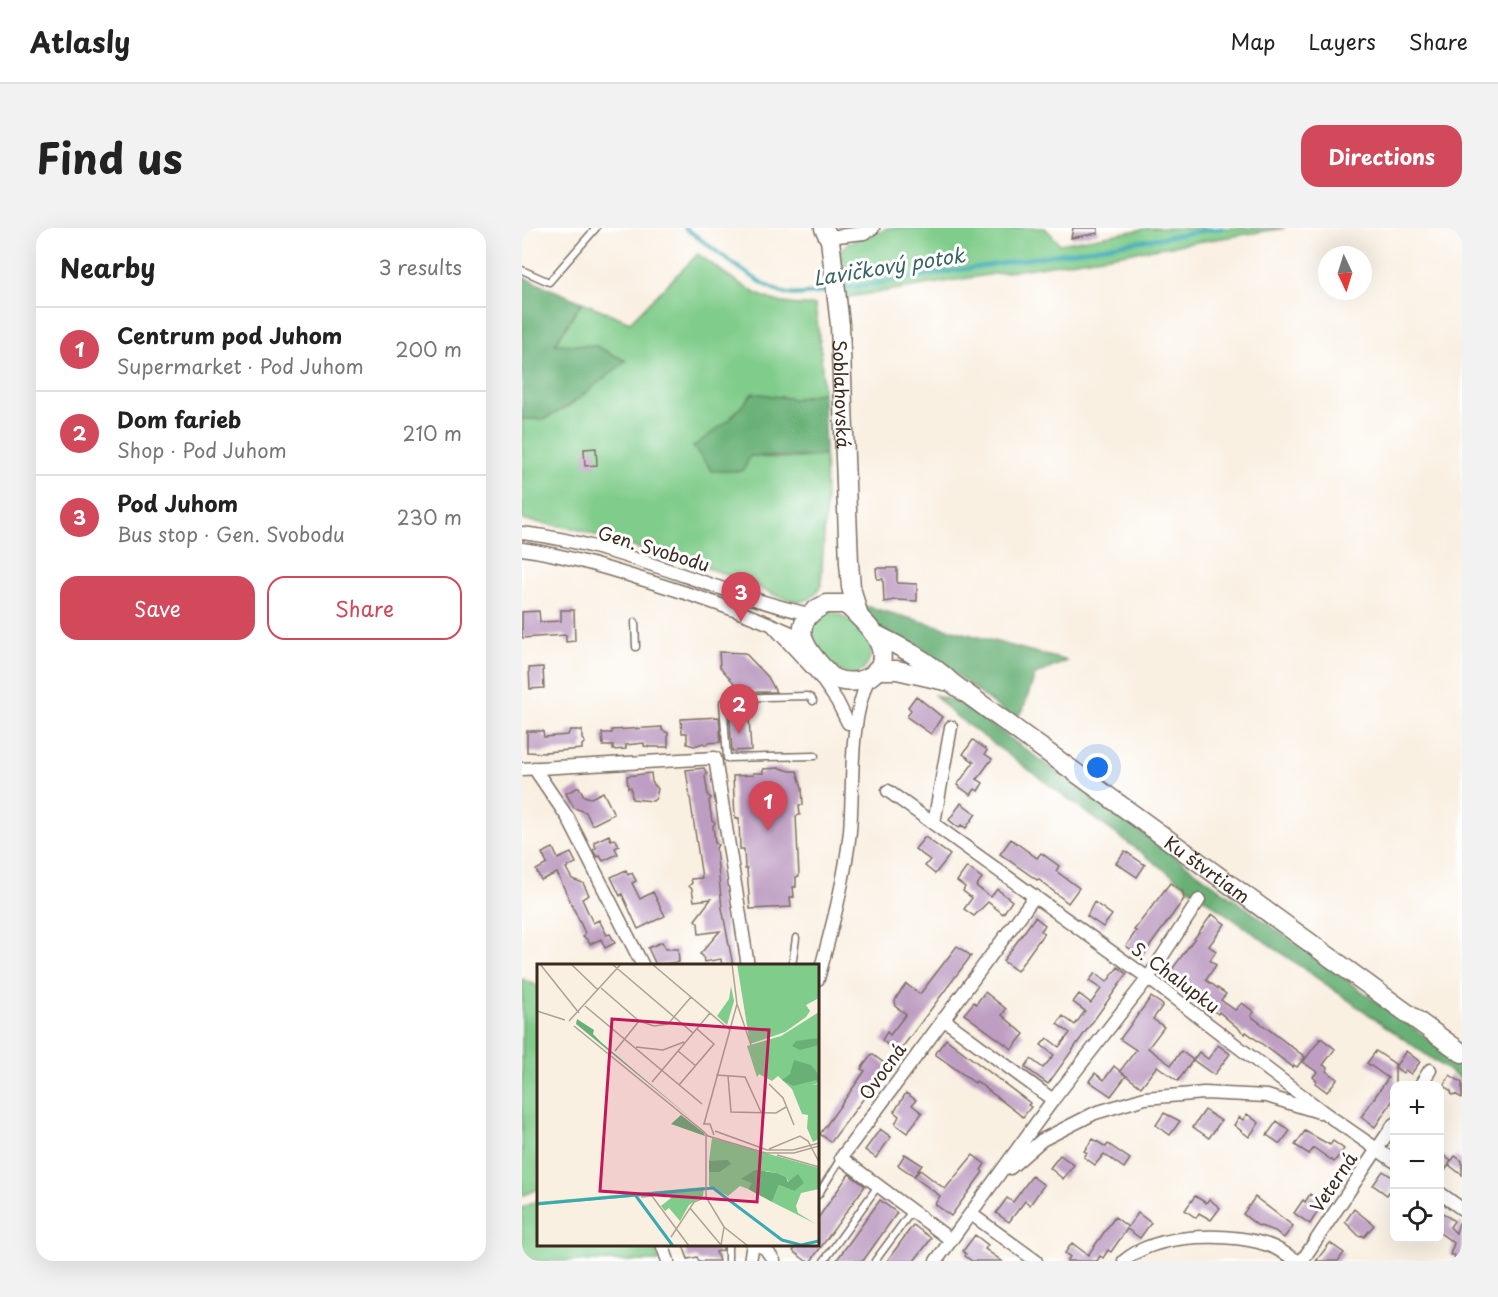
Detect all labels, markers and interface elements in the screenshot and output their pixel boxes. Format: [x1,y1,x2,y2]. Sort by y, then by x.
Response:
text: Atlasly [30,20,130,63]
text: Map [1231,25,1275,57]
text: Layers [1308,25,1376,57]
text: Share [1409,25,1468,57]
text: Find us [36,125,183,188]
button: Directions [1301,125,1462,187]
water label: Lavičkový potok [811,239,967,293]
north arrow [1318,246,1372,300]
text: Nearby [60,248,155,287]
text: 3 results [379,252,462,282]
text: Centrum pod Juhom [117,318,342,351]
text: 1 [75,334,84,364]
text: 200 m [395,334,462,364]
street label: Soblahovská [827,339,858,450]
text: Supermarket · Pod Juhom [117,351,364,381]
text: Dom farieb [117,402,241,435]
text: 2 [72,418,87,448]
text: 210 m [403,418,462,448]
text: Shop · Pod Juhom [117,435,287,465]
text: Pod Juhom [117,486,238,519]
text: 3 [73,502,86,532]
text: 230 m [397,502,462,532]
street label: Gen. Svobodu [595,518,713,578]
text: Bus stop · Gen. Svobodu [117,519,345,549]
pin: 3 [722,572,760,622]
button: Save [60,576,255,640]
button: Share [267,576,462,640]
pin: 2 [720,684,758,734]
your location [1083,753,1112,782]
pin: 1 [748,782,788,831]
street label: Ku štvrtiam [1160,828,1256,909]
street label: S. Chalupku [1126,935,1226,1019]
inset map [537,964,819,1246]
street label: Ovocná [852,1036,912,1105]
map controls [1390,1081,1444,1243]
button: + [1390,1081,1444,1135]
button: − [1390,1135,1444,1189]
street label: Veterná [1303,1146,1363,1218]
button: locate [1390,1189,1444,1243]

